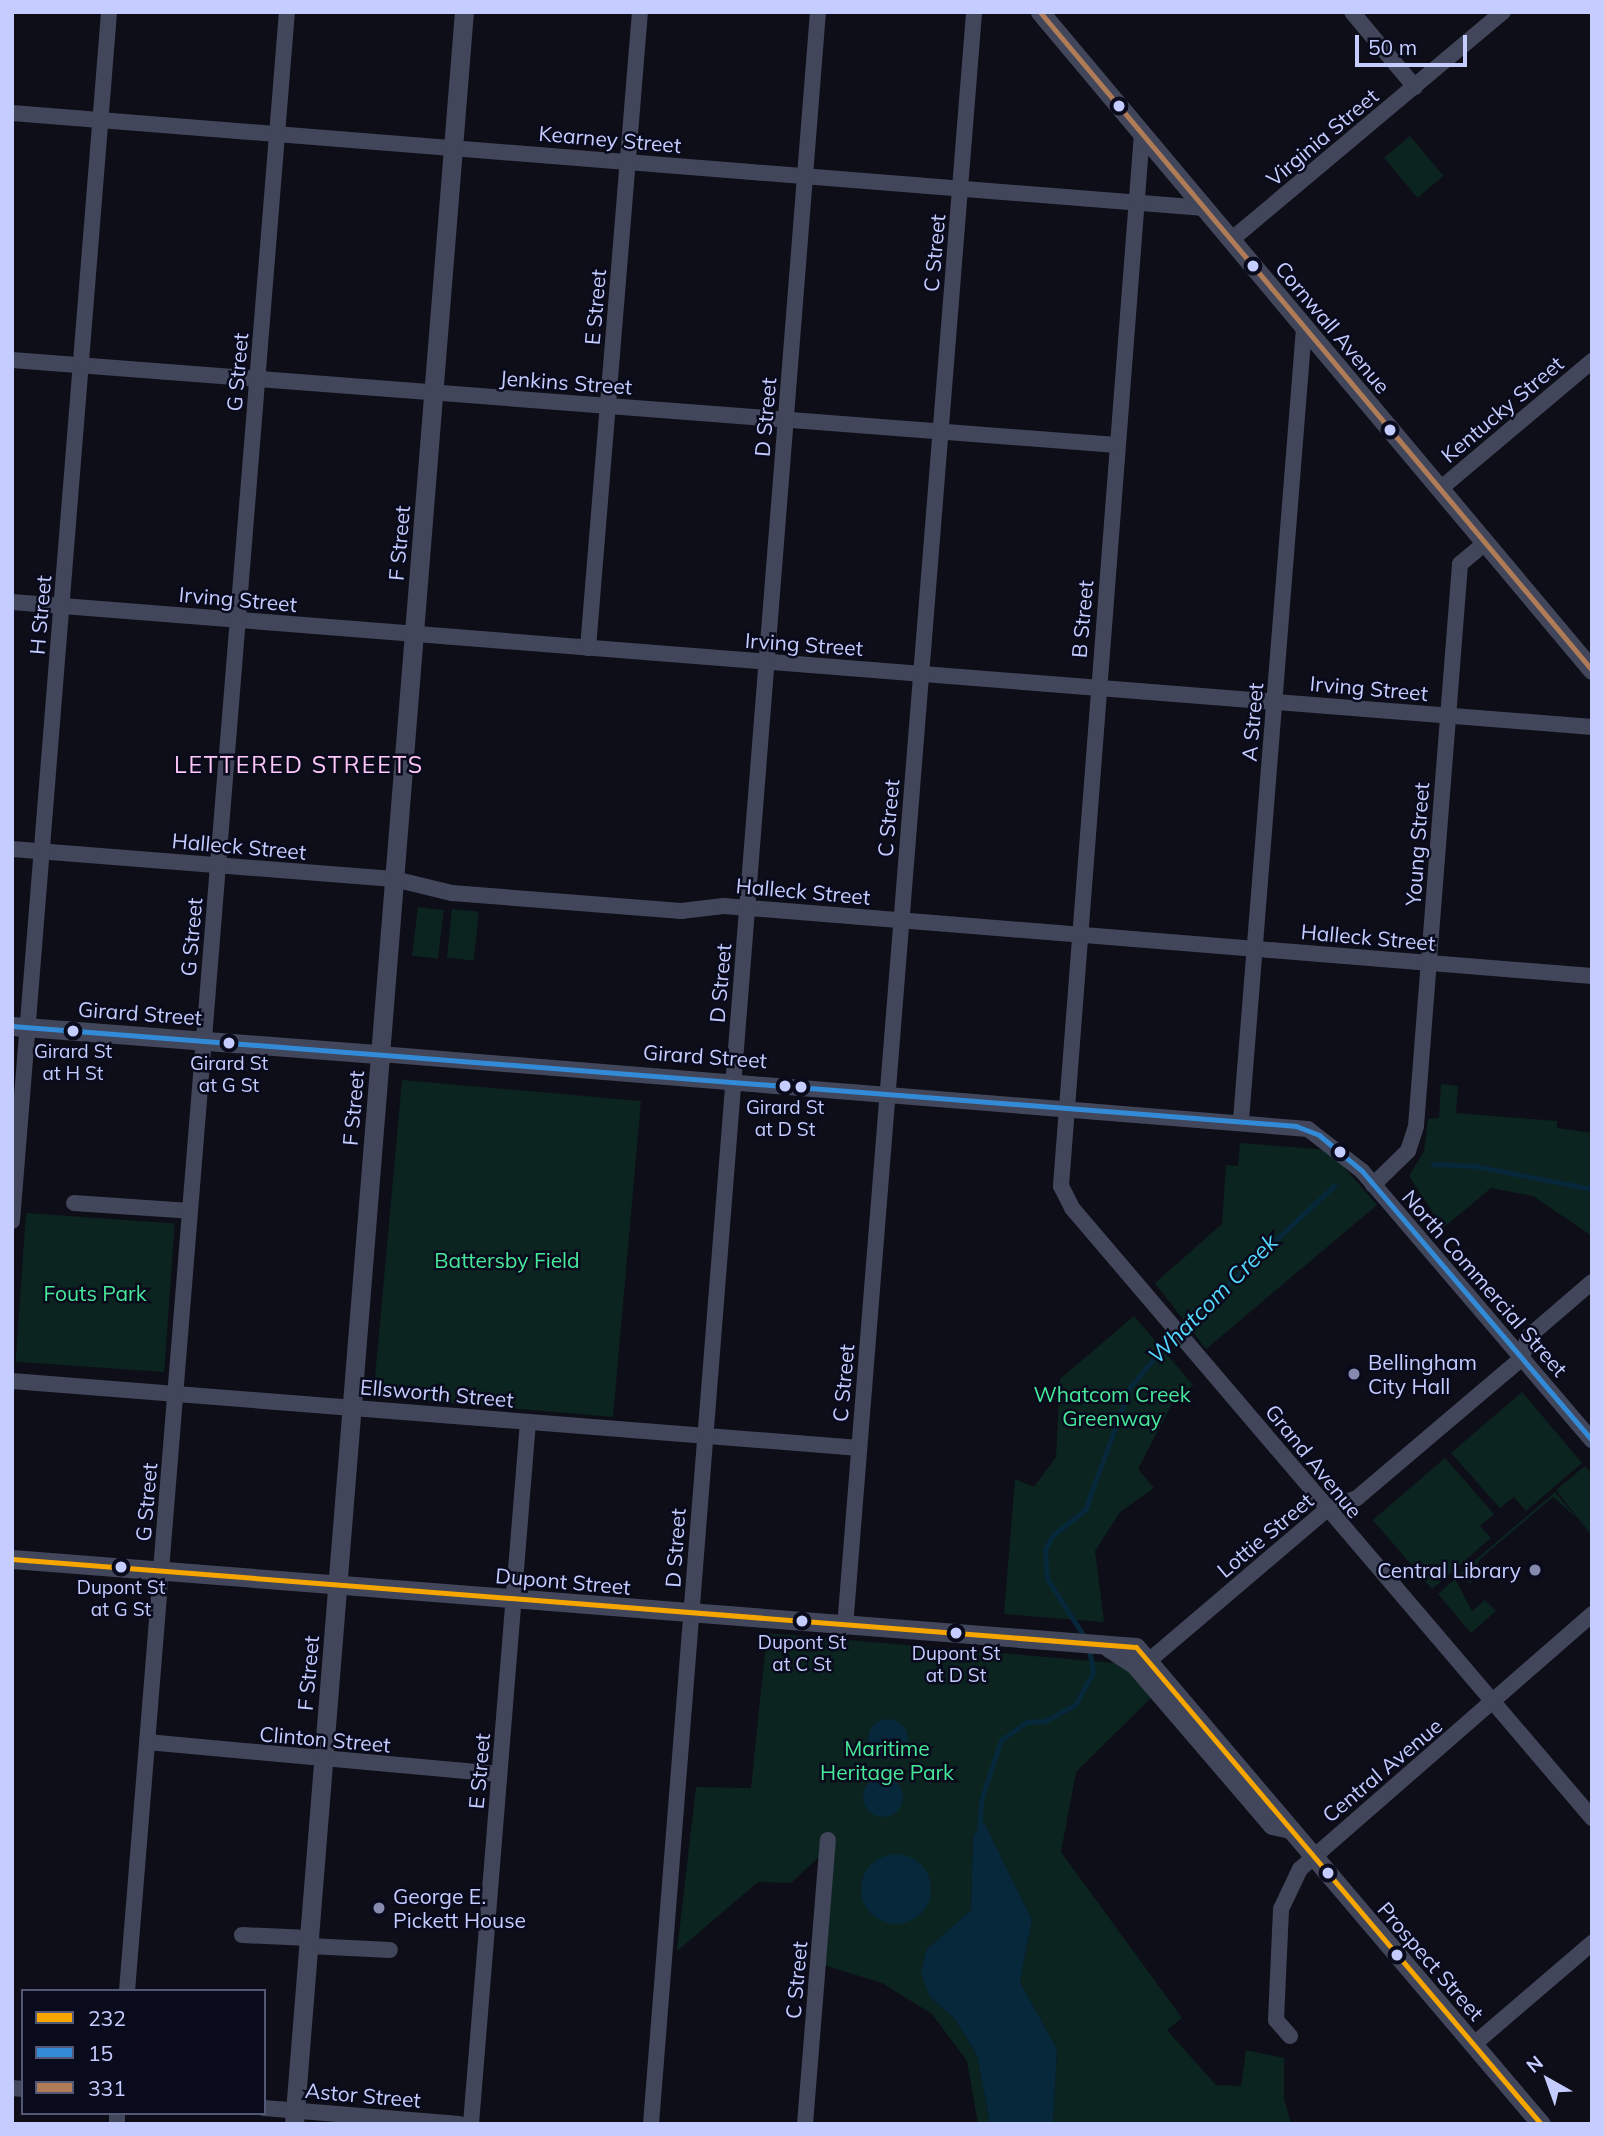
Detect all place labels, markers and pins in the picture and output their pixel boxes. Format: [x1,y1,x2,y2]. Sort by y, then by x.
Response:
unlabelled marker [1112,99,1126,113]
unlabelled marker [1246,259,1260,273]
unlabelled marker [1383,423,1397,437]
marker: Girard St at H St [66,1024,80,1038]
marker: Girard St at G St [222,1036,236,1050]
place label: Girard St at H St [34,1041,112,1085]
place label: Girard St at G St [190,1053,268,1097]
marker: Girard St at D St [778,1079,792,1093]
unlabelled marker [794,1080,808,1094]
place label: Girard St at D St [746,1097,824,1141]
unlabelled marker [1333,1145,1347,1159]
place label: Bellingham City Hall [1368,1349,1477,1399]
marker: Bellingham City Hall [1346,1366,1362,1382]
place label: Central Library [1377,1557,1521,1583]
marker: Dupont St at G St [114,1560,128,1574]
marker: Central Library [1527,1562,1543,1578]
place label: Dupont St at G St [77,1577,165,1621]
marker: Dupont St at C St [795,1614,809,1628]
marker: Dupont St at D St [949,1626,963,1640]
place label: Dupont St at C St [758,1632,846,1676]
place label: Dupont St at D St [912,1643,1000,1687]
unlabelled marker [1321,1866,1335,1880]
place label: George E. Pickett House [393,1883,526,1933]
marker: George E. Pickett House [371,1900,387,1916]
unlabelled marker [1390,1948,1404,1962]

